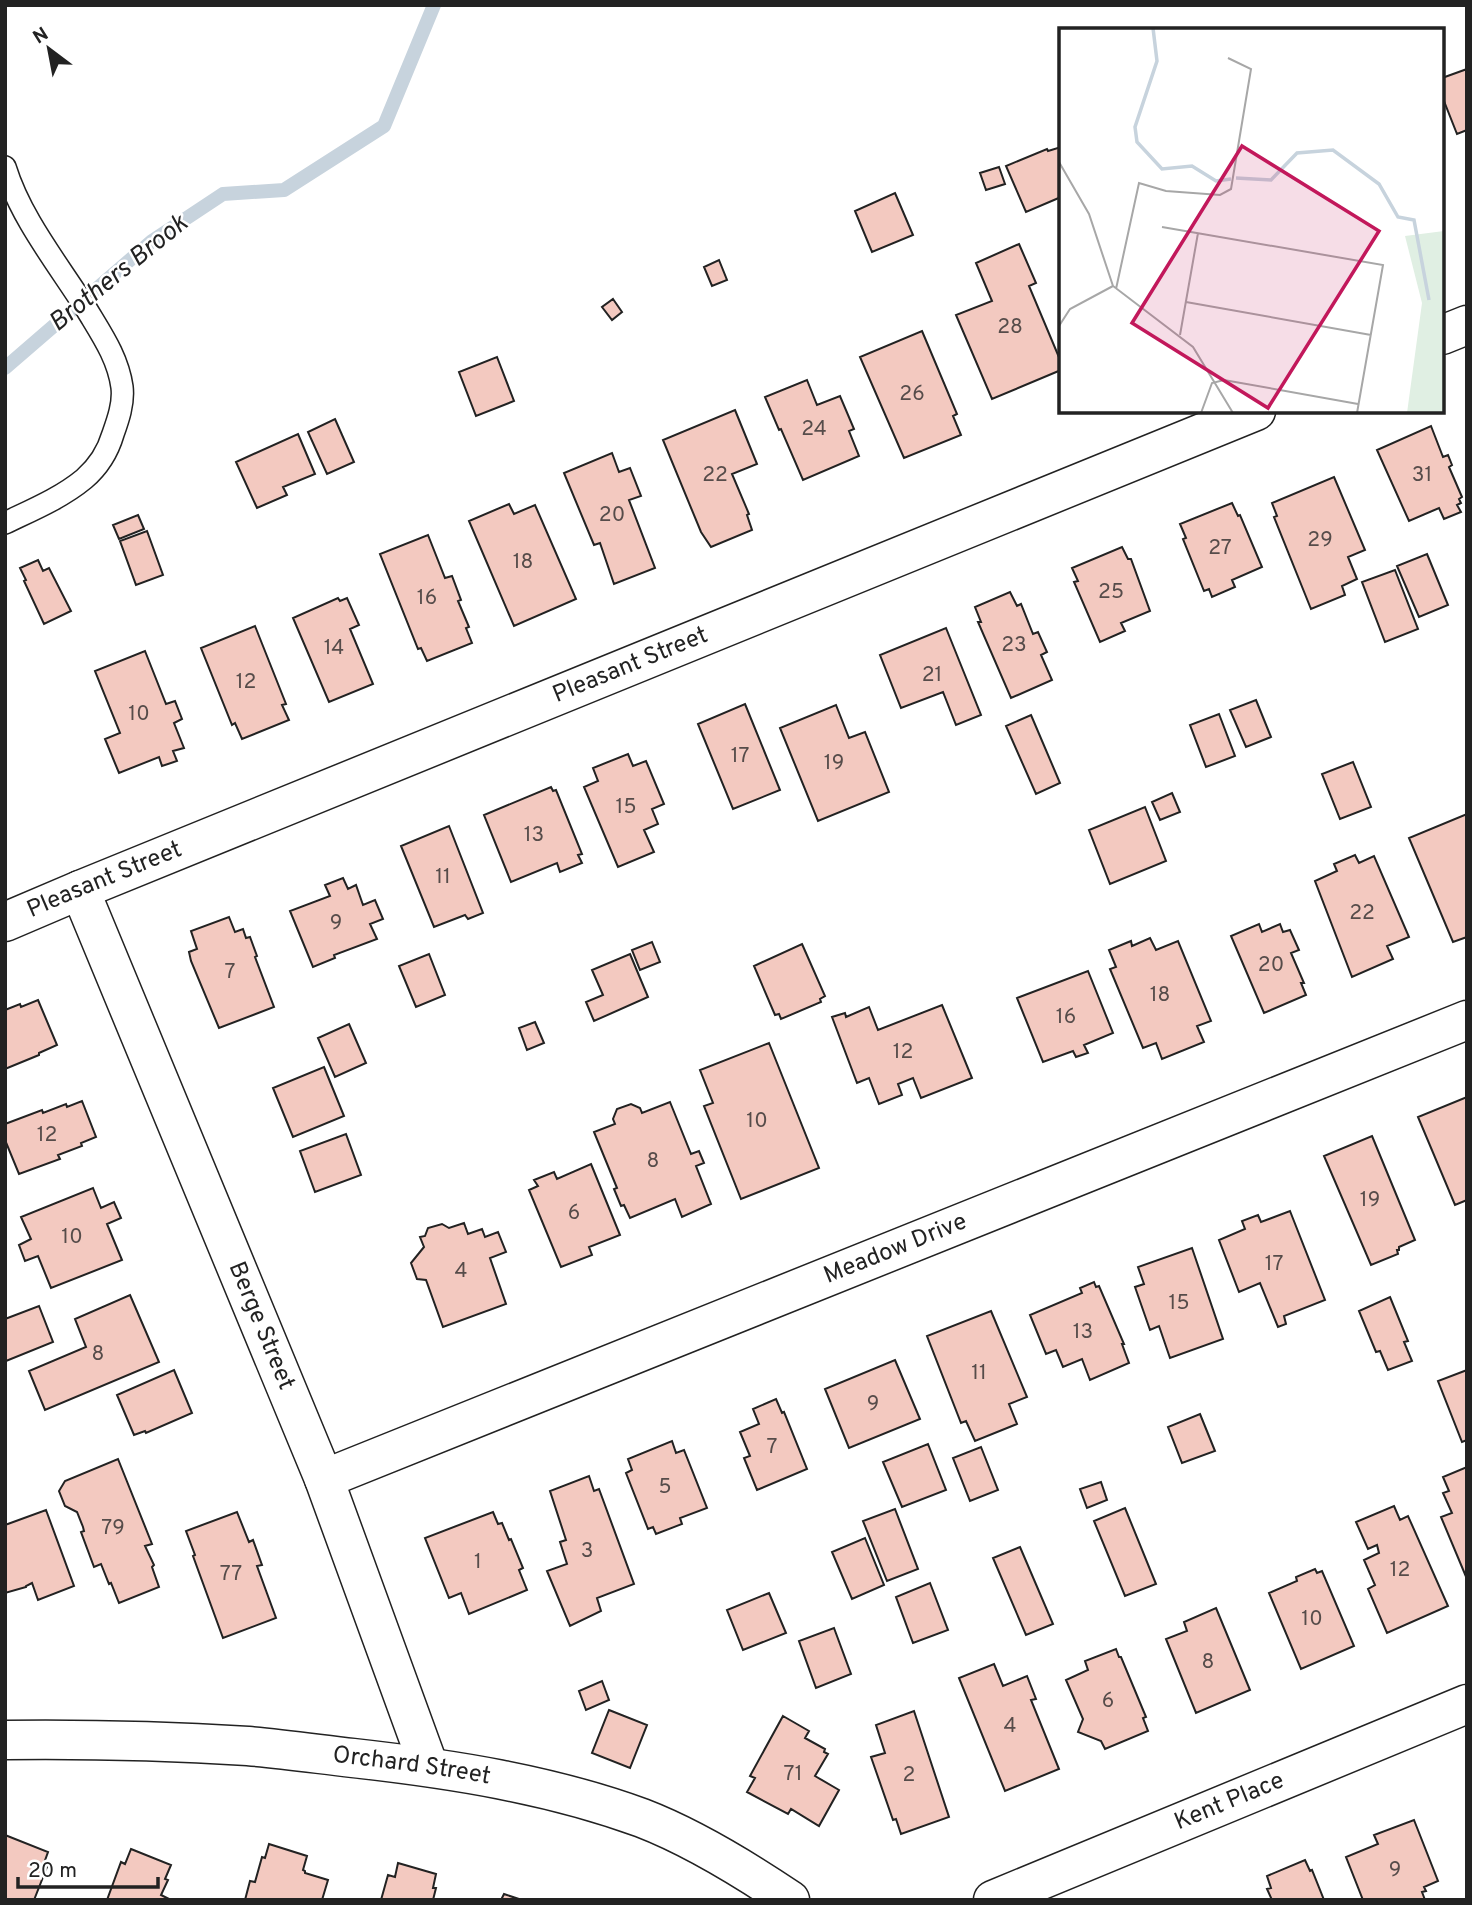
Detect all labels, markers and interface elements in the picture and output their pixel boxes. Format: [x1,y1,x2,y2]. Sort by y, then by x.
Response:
north arrow [14,14,84,84]
text: N [29,22,53,50]
inset map [1059,28,1444,413]
water label: Brothers Brook [43,207,196,340]
house number: 28 [997,314,1023,341]
house number: 26 [899,381,925,408]
house number: 24 [801,416,827,443]
house number: 22 [702,462,728,489]
house number: 31 [1412,462,1432,489]
house number: 20 [599,502,625,529]
house number: 29 [1307,527,1333,554]
house number: 27 [1208,535,1232,562]
house number: 18 [513,549,533,576]
house number: 25 [1098,579,1124,606]
house number: 16 [417,585,437,612]
street label: Pleasant Street [549,621,713,711]
house number: 23 [1001,632,1027,659]
house number: 14 [324,635,344,662]
house number: 21 [922,662,942,689]
house number: 12 [236,669,256,696]
house number: 10 [128,701,150,728]
house number: 17 [731,743,749,770]
house number: 19 [824,750,844,777]
house number: 15 [616,794,636,821]
house number: 13 [524,822,544,849]
street label: Pleasant Street [23,835,186,926]
house number: 11 [435,864,451,891]
house number: 22 [1349,900,1375,927]
house number: 9 [330,910,342,937]
house number: 20 [1258,952,1284,979]
house number: 7 [225,959,236,986]
house number: 18 [1150,982,1170,1009]
house number: 16 [1056,1004,1076,1031]
house number: 12 [893,1039,913,1066]
house number: 10 [746,1108,768,1135]
house number: 12 [37,1122,57,1149]
house number: 8 [647,1148,659,1175]
house number: 19 [1360,1187,1380,1214]
house number: 6 [568,1200,580,1227]
street label: Meadow Drive [820,1207,972,1292]
house number: 10 [61,1224,83,1251]
house number: 17 [1265,1251,1283,1278]
street label: Berge Street [221,1258,301,1395]
house number: 4 [454,1258,468,1285]
house number: 15 [1169,1290,1189,1317]
house number: 13 [1073,1319,1093,1346]
house number: 8 [92,1341,104,1368]
house number: 11 [971,1360,987,1387]
house number: 9 [867,1391,879,1418]
house number: 7 [767,1434,778,1461]
house number: 5 [658,1474,672,1501]
house number: 79 [101,1515,125,1542]
house number: 3 [581,1538,593,1565]
house number: 1 [474,1549,482,1576]
house number: 12 [1390,1557,1410,1584]
house number: 77 [220,1561,242,1588]
house number: 10 [1301,1606,1323,1633]
house number: 8 [1202,1649,1214,1676]
house number: 6 [1102,1688,1114,1715]
house number: 4 [1003,1713,1017,1740]
street label: Orchard Street [331,1741,493,1792]
house number: 71 [783,1761,803,1788]
house number: 2 [903,1762,915,1789]
street label: Kent Place [1170,1766,1289,1838]
scale bar [18,1846,158,1890]
house number: 9 [1389,1857,1401,1884]
text: 20 m [28,1858,77,1885]

